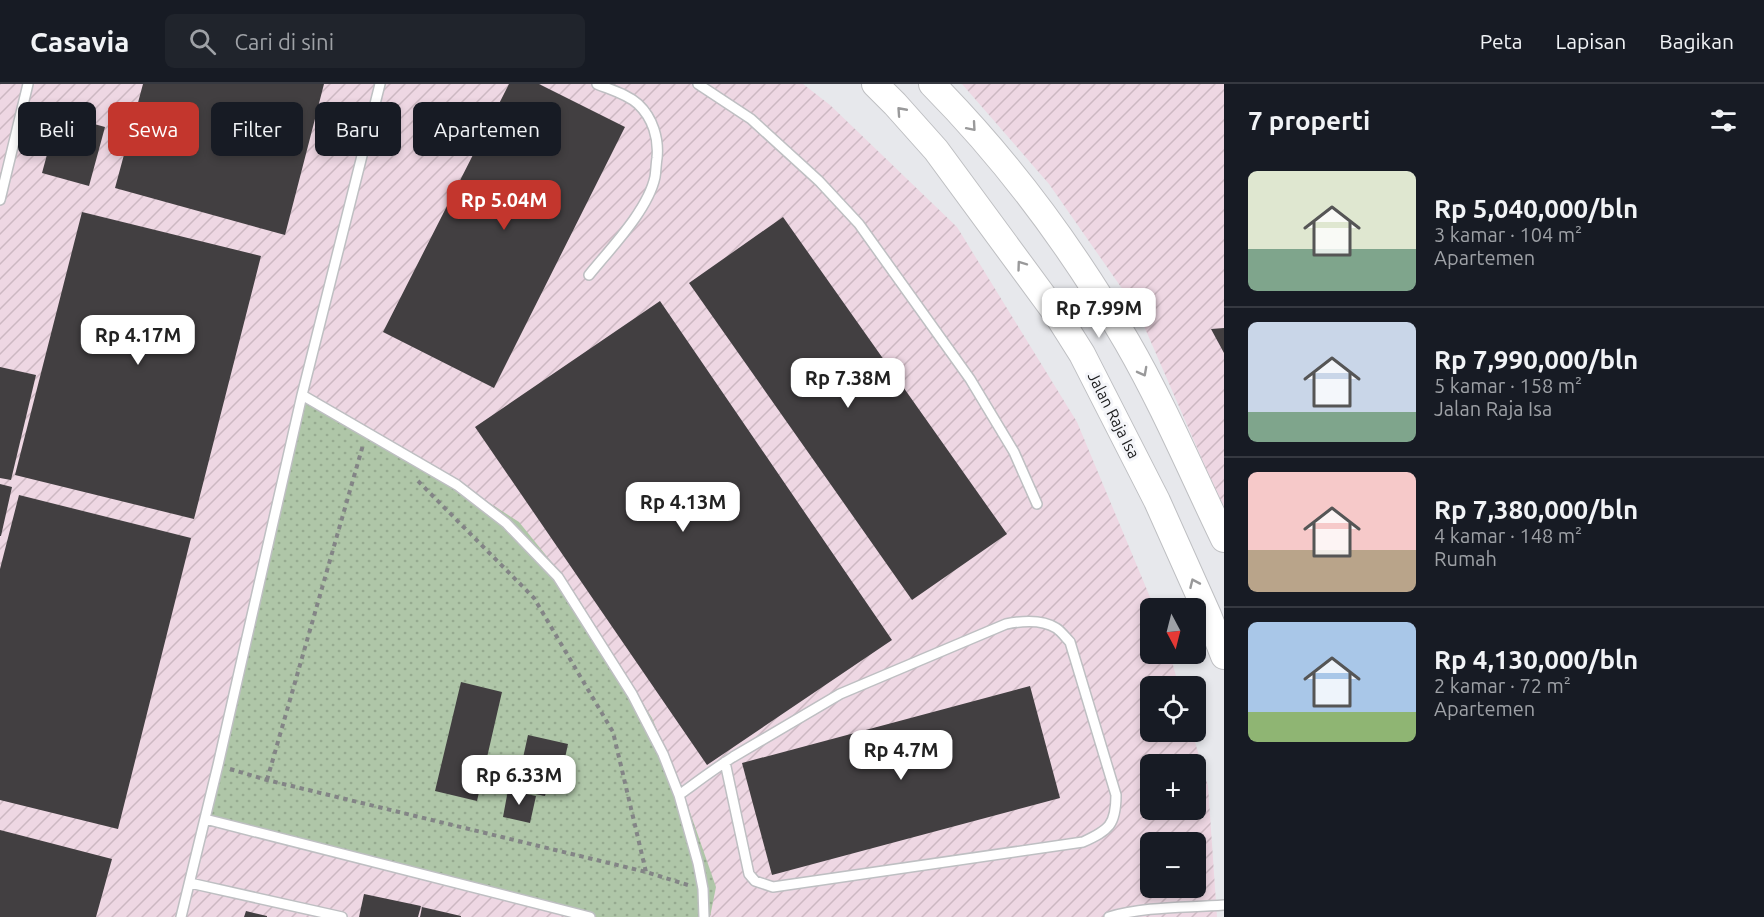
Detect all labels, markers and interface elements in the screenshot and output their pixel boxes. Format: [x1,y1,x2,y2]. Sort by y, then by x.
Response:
search box [165,14,585,68]
icon: search [186,25,219,58]
text: Casavia [30,26,129,57]
text: Cari di sini [234,29,334,54]
text: Peta [1480,29,1523,53]
text: Lapisan [1556,29,1626,53]
text: Bagikan [1659,29,1734,53]
chip: Beli [18,102,96,156]
chip: Sewa [108,102,199,156]
chip: Filter [211,102,303,156]
chip: Baru [315,102,401,156]
chip: Apartemen [413,102,561,156]
icon: filters [1707,104,1740,137]
text: 7 properti [1248,106,1370,135]
one-way arrow [897,107,908,118]
one-way arrow [965,120,976,131]
pin: Rp 5.04M [442,180,566,231]
text: Rp 5.04M [461,188,547,211]
text: Rp 5,040,000/bln [1434,194,1638,223]
icon: home [1296,195,1368,267]
text: 3 kamar · 104 m² [1434,223,1582,246]
text: Apartemen [1434,246,1535,269]
one-way arrow [1017,261,1028,272]
pin: Rp 7.99M [1037,288,1161,339]
text: Rp 7.99M [1056,296,1142,319]
pin: Rp 4.17M [76,315,200,366]
text: Rp 4.17M [95,323,181,346]
text: Rp 7,990,000/bln [1434,345,1638,374]
icon: home [1296,346,1368,418]
pin: Rp 7.38M [786,358,910,409]
text: Rp 7.38M [805,366,891,389]
one-way arrow [1136,366,1147,377]
street label: Jalan Raja Isa [1085,369,1143,461]
text: 5 kamar · 158 m² [1434,374,1582,397]
text: Jalan Raja Isa [1434,397,1552,420]
pin: Rp 4.13M [621,482,745,533]
text: Rp 4.13M [640,490,726,513]
text: Rp 7,380,000/bln [1434,495,1638,524]
icon: home [1296,496,1368,568]
text: 4 kamar · 148 m² [1434,524,1582,547]
text: Rumah [1434,547,1497,570]
one-way arrow [1189,578,1201,589]
north arrow [1140,598,1206,664]
map controls [1140,598,1206,898]
text: Rp 4,130,000/bln [1434,645,1638,674]
icon: home [1296,646,1368,718]
text: 2 kamar · 72 m² [1434,674,1571,697]
button: locate [1140,676,1206,742]
text: Apartemen [1434,697,1535,720]
pin: Rp 4.7M [846,730,956,781]
text: Rp 4.7M [863,738,939,761]
button: + [1140,754,1206,820]
pin: Rp 6.33M [457,755,581,806]
text: Rp 6.33M [476,763,562,786]
button: − [1140,832,1206,898]

